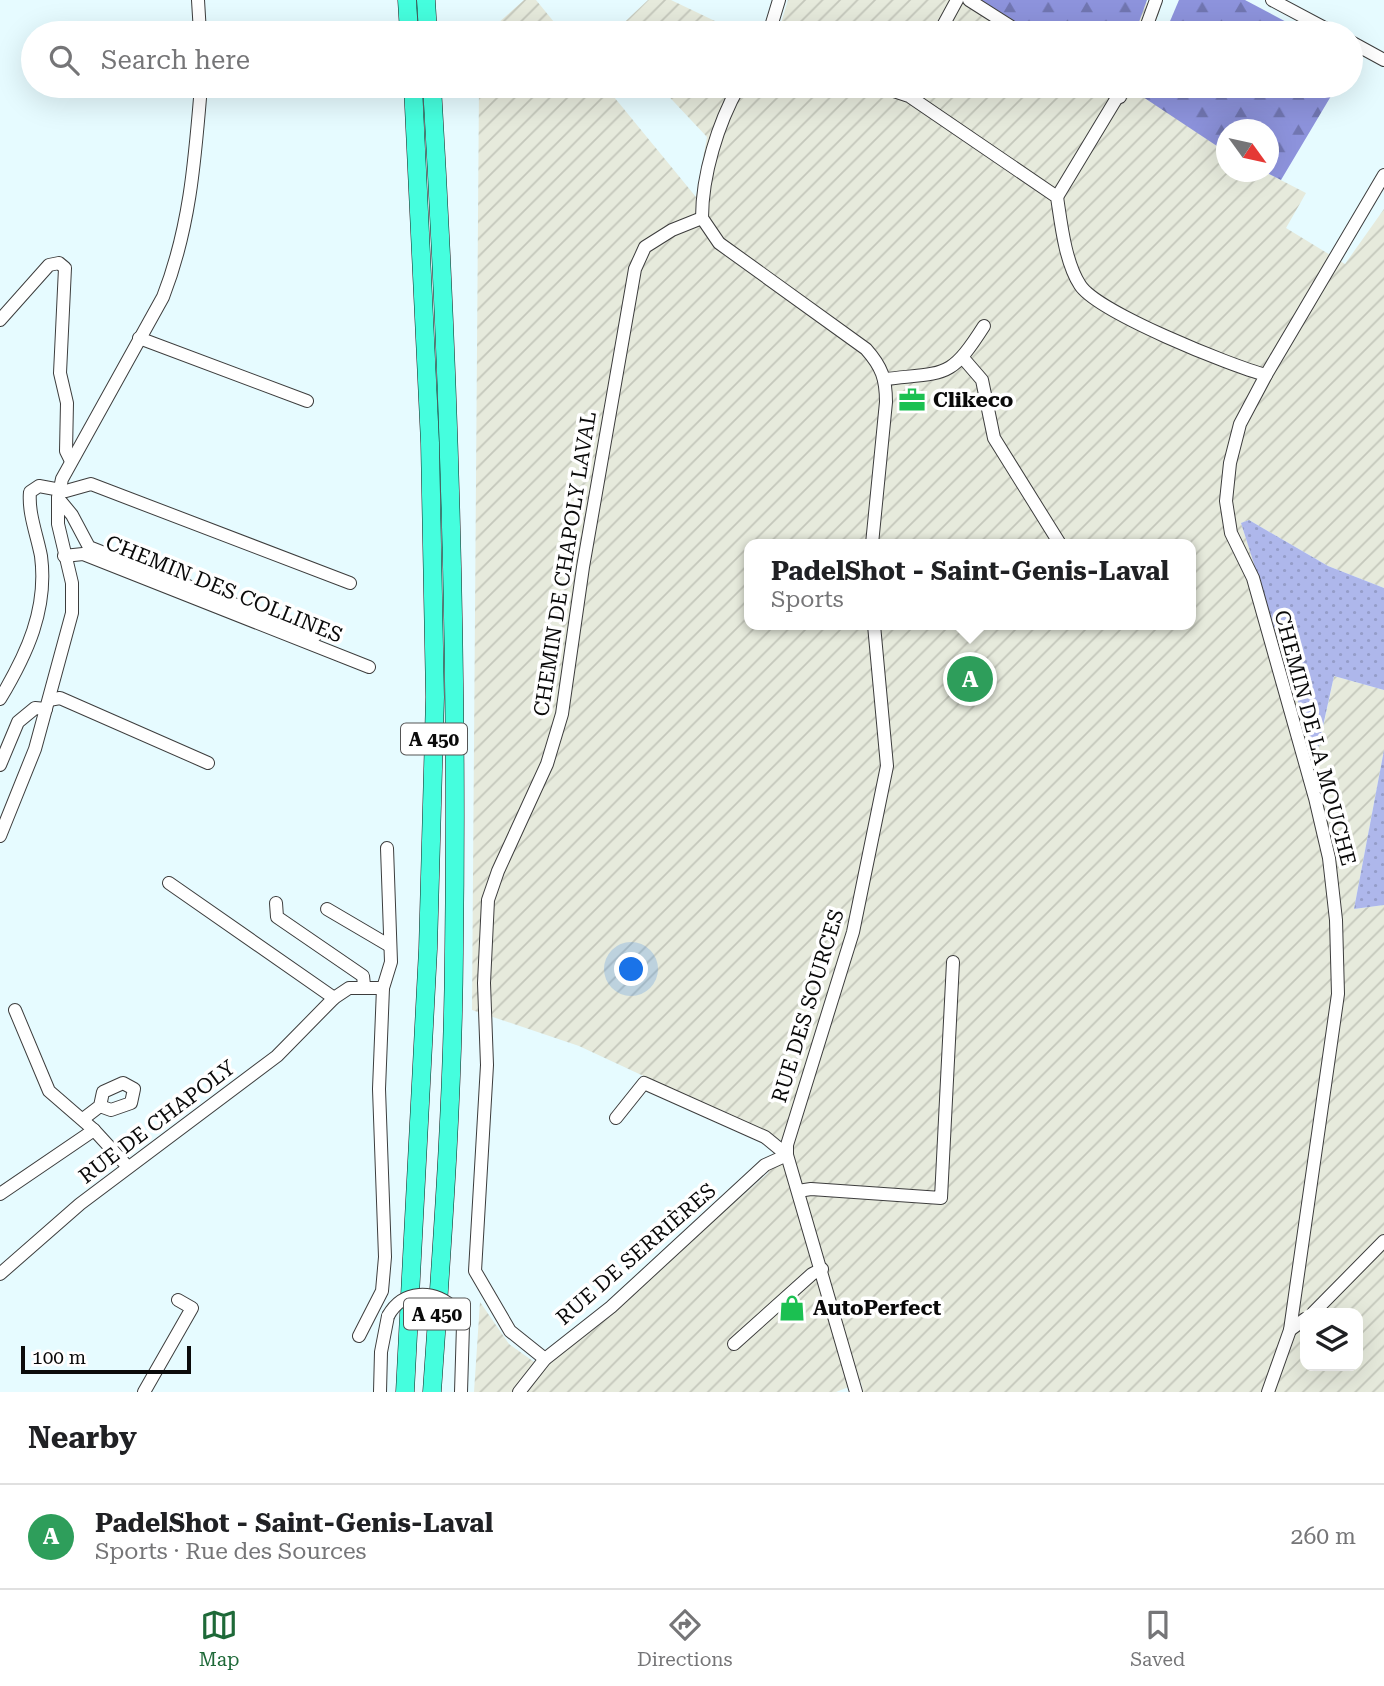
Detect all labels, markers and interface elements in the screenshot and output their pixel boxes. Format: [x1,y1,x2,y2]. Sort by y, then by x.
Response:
search box [21,21,1363,98]
icon: search [45,41,83,79]
text: Search here [101,45,250,75]
north arrow [1216,119,1279,182]
office icon: Clikeco [897,385,927,415]
place label: Clikeco [933,388,1013,412]
street label: CHEMIN DE CHAPOLY LAVAL [529,410,601,718]
street label: CHEMIN DES COLLINES [102,530,346,648]
popup [744,539,1196,630]
text: PadelShot - Saint-Genis-Laval [771,556,1169,586]
text: Sports [771,586,844,613]
street label: CHEMIN DE LA MOUCHE [1269,608,1361,868]
pin: A [947,653,993,705]
road number: A 450 [401,724,467,754]
street label: RUE DES SOURCES [767,907,849,1105]
your location [614,952,648,986]
street label: RUE DE CHAPOLY [74,1055,240,1188]
street label: RUE DE SERRIÈRES [551,1178,721,1330]
shop icon: AutoPerfect [777,1293,807,1323]
place label: AutoPerfect [813,1296,942,1320]
road number: A 450 [404,1298,470,1330]
map controls [1300,1308,1363,1371]
button: layers [1300,1308,1363,1371]
scale bar [21,1343,191,1375]
text: 100 m [32,1346,86,1369]
text: Nearby [28,1420,137,1455]
text: PadelShot - Saint-Genis-Laval [95,1508,493,1538]
text: A [43,1523,59,1550]
text: 260 m [1291,1523,1356,1550]
text: Sports · Rue des Sources [95,1538,366,1565]
tab: Map [199,1606,239,1671]
tab: Directions [637,1606,733,1671]
tab: Saved [1130,1606,1185,1671]

